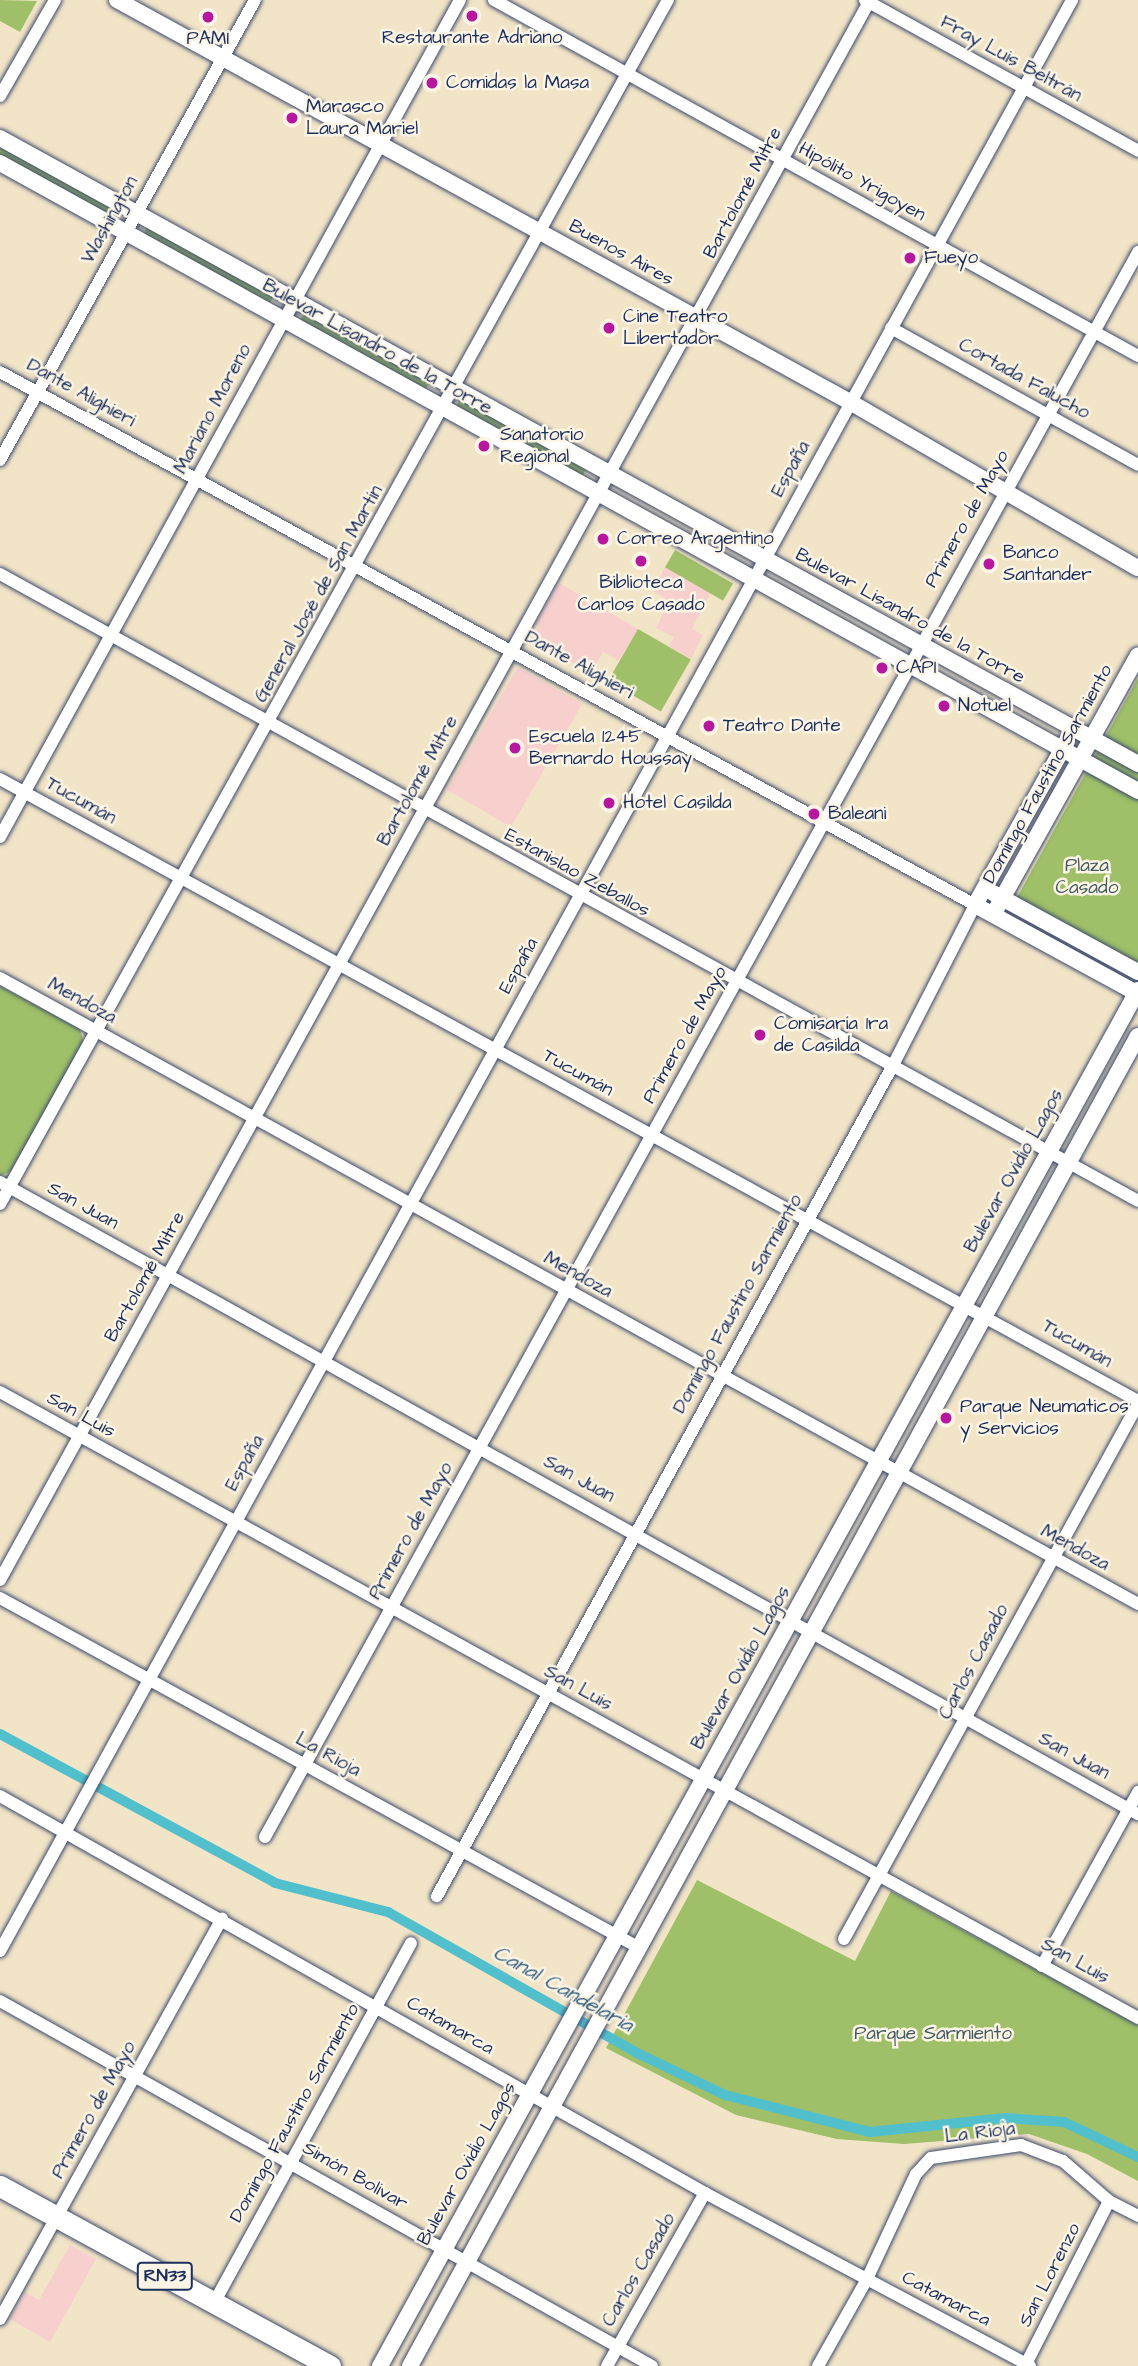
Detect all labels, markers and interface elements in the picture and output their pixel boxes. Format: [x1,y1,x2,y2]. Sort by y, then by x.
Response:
marker: Restaurante Adriano [464,8,480,24]
marker: PAMI [200,9,216,25]
street label: Fray Luis Beltrán [936,11,1086,107]
place label: Restaurante Adriano [382,27,562,49]
place label: PAMI [187,28,229,50]
place label: Comidas la Masa [446,72,589,94]
marker: Comidas la Masa [424,75,440,91]
place label: Marasco Laura Mariel [306,96,418,140]
marker: Marasco Laura Mariel [284,110,300,126]
street label: Bartolomé Mitre [699,123,787,263]
street label: Hipólito Yrigoyen [795,138,929,226]
street label: Washington [77,172,143,268]
street label: Buenos Aires [565,215,677,291]
place label: Fueyo [924,247,978,269]
marker: Fueyo [902,250,918,266]
street label: Bulevar Lisandro de la Torre [258,274,496,420]
place label: Cine Teatro Libertador [623,306,727,350]
marker: Cine Teatro Libertador [601,320,617,336]
street label: Cortada Falucho [954,334,1094,424]
street label: Mariano Moreno [169,340,257,478]
street label: Dante Alighieri [23,354,139,432]
place label: Sanatorio Regional [500,424,583,468]
marker: Sanatorio Regional [474,436,494,456]
street label: España [766,437,816,501]
street label: Primero de Mayo [920,446,1014,592]
street label: General José de San Martín [250,481,388,707]
place label: Correo Argentino [617,528,774,550]
marker: Correo Argentino [595,531,611,547]
place label: Banco Santander [1003,542,1092,586]
street label: Bulevar Lisandro de la Torre [791,543,1029,689]
marker: Biblioteca Carlos Casado [633,553,649,569]
marker: Banco Santander [981,556,997,572]
place label: Biblioteca Carlos Casado [577,572,705,616]
street label: Dante Alighieri [521,626,637,704]
place label: CAPI [896,657,937,679]
marker: CAPI [874,660,890,676]
street label: Domingo Faustino Sarmiento [978,661,1118,887]
place label: Notuel [958,695,1011,717]
marker: Notuel [936,698,952,714]
street label: Bartolomé Mitre [373,712,463,850]
place label: Teatro Dante [723,715,841,737]
marker: Teatro Dante [701,718,717,734]
place label: Escuela 1245 Bernardo Houssay [529,726,692,770]
marker: Escuela 1245 Bernardo Houssay [507,740,523,756]
street label: Tucumán [42,772,120,830]
place label: Hotel Casilda [623,792,732,814]
marker: Hotel Casilda [601,795,617,811]
place label: Baleani [828,803,886,825]
marker: Baleani [806,806,822,822]
street label: Estanislao Zeballos [500,824,654,922]
park label: Plaza Casado [1056,855,1118,899]
street label: España [494,934,544,998]
street label: Primero de Mayo [638,962,732,1108]
street label: Mendoza [44,973,120,1029]
place label: Comisaría 1ra de Casilda [774,1013,888,1057]
marker: Comisaría 1ra de Casilda [752,1027,768,1043]
street label: Tucumán [539,1044,617,1102]
street label: Bulevar Ovidio Lagos [960,1085,1068,1257]
street label: San Juan [43,1177,123,1235]
street label: Domingo Faustino Sarmiento [668,1191,808,1417]
street label: Bartolomé Mitre [100,1208,190,1346]
street label: Mendoza [540,1247,616,1303]
street label: Tucumán [1038,1315,1116,1373]
street label: San Luis [43,1387,119,1443]
place label: Parque Neumaticos y Servicios [960,1396,1129,1440]
marker: Parque Neumaticos y Servicios [938,1410,954,1426]
street label: España [220,1431,270,1495]
street label: San Juan [539,1450,619,1508]
street label: Primero de Mayo [364,1458,458,1604]
street label: Mendoza [1037,1520,1113,1576]
street label: Bulevar Ovidio Lagos [687,1582,795,1754]
street label: Carlos Casado [934,1601,1014,1723]
street label: San Luis [540,1660,616,1716]
street label: San Juan [1034,1727,1114,1785]
street label: La Rioja [292,1728,364,1782]
street label: San Luis [1037,1933,1113,1989]
water label: Canal Candelaria [489,1940,637,2038]
street label: Catamarca [402,1992,498,2060]
street label: Domingo Faustino Sarmiento [225,2000,365,2226]
park label: Parque Sarmiento [854,2023,1012,2045]
street label: Primero de Mayo [47,2037,141,2183]
street label: Bulevar Ovidio Lagos [413,2078,521,2250]
street label: La Rioja [944,2117,1016,2149]
street label: Simón Bolivar [298,2137,412,2215]
street label: Carlos Casado [597,2209,681,2331]
street label: San Lorenzo [1014,2219,1086,2331]
road number: RN33 [135,2262,195,2290]
street label: Catamarca [898,2266,994,2332]

